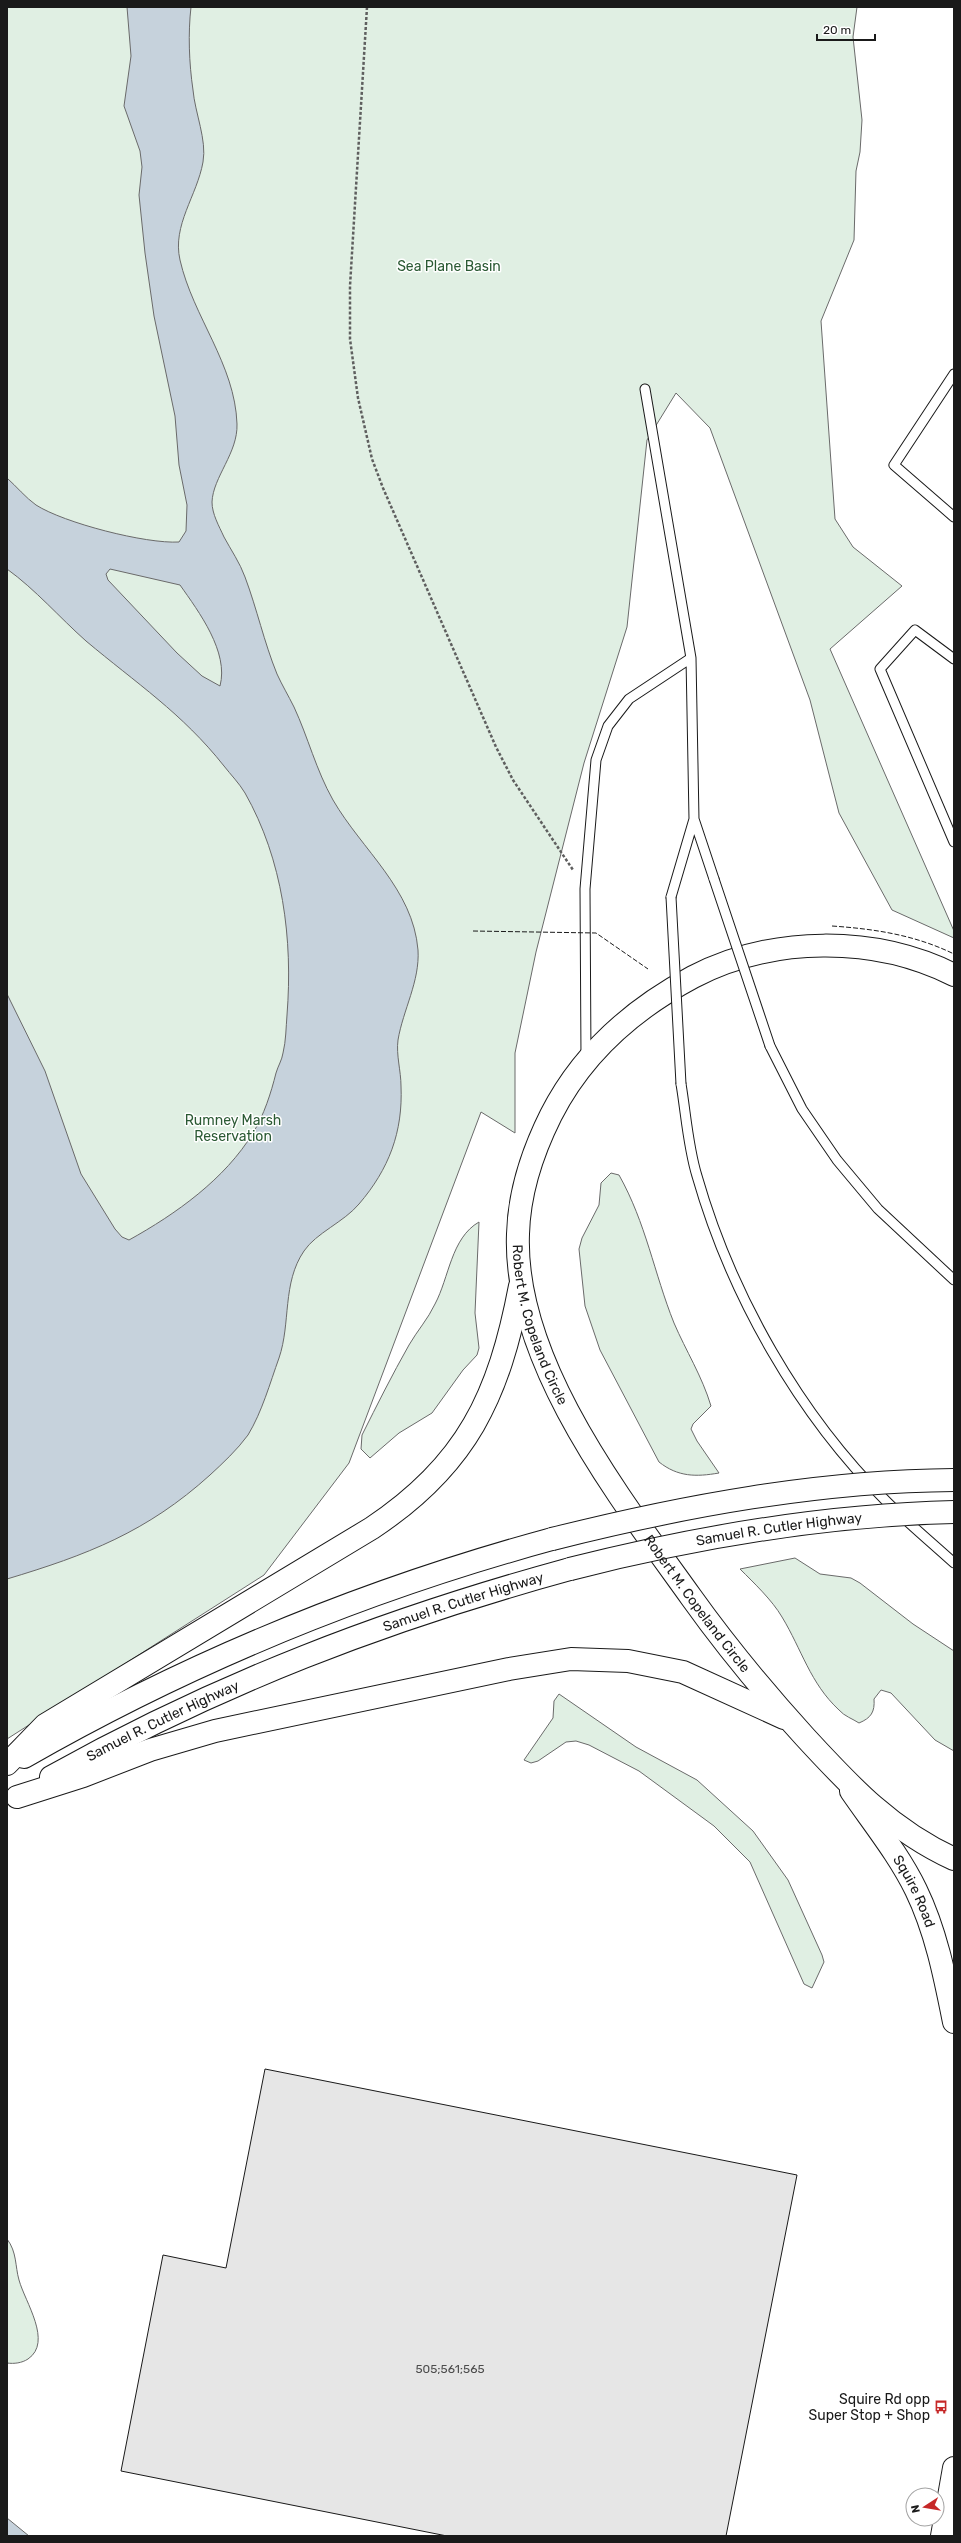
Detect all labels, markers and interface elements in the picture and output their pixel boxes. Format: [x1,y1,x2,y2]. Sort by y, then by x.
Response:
scale bar [817,16,875,42]
text: 20 m [823,23,851,37]
park label: Sea Plane Basin [397,258,501,275]
park label: Rumney Marsh Reservation [185,1112,281,1145]
street label: Robert M. Copeland Circle [509,1244,571,1408]
street label: Samuel R. Cutler Highway [695,1509,863,1550]
street label: Robert M. Copeland Circle [640,1532,754,1676]
street label: Samuel R. Cutler Highway [381,1569,546,1636]
street label: Samuel R. Cutler Highway [84,1677,242,1765]
street label: Squire Road [889,1852,938,1930]
house number: 505;561;565 [415,2362,485,2376]
place label: Squire Rd opp Super Stop + Shop [809,2391,930,2424]
bus stop icon: Squire Rd opp Super Stop + Shop [933,2399,949,2415]
north arrow [905,2487,945,2527]
text: N [909,2504,923,2514]

